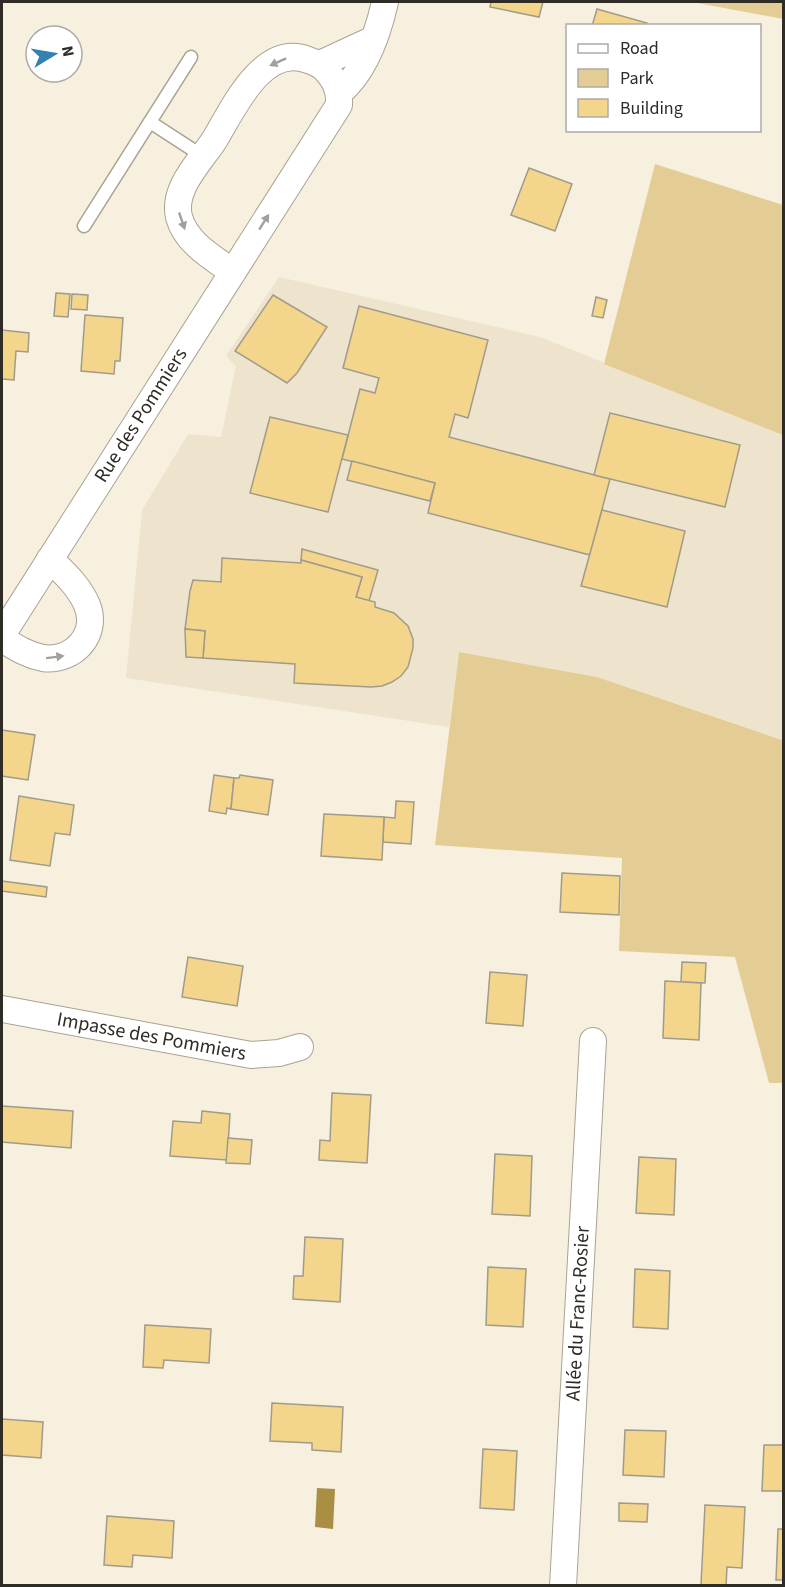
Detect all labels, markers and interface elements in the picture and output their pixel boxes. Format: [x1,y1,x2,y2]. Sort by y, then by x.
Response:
north arrow [24,24,84,84]
legend [566,24,761,132]
text: Road [620,36,659,61]
text: N [56,44,80,59]
one-way arrow [269,57,286,66]
text: Park [620,66,654,91]
text: Building [620,96,683,121]
one-way arrow [178,212,188,230]
one-way arrow [258,214,269,230]
street label: Rue des Pommiers [88,343,194,488]
one-way arrow [46,652,65,661]
street label: Impasse des Pommiers [55,1005,248,1068]
street label: Allée du Franc-Rosier [559,1225,597,1402]

